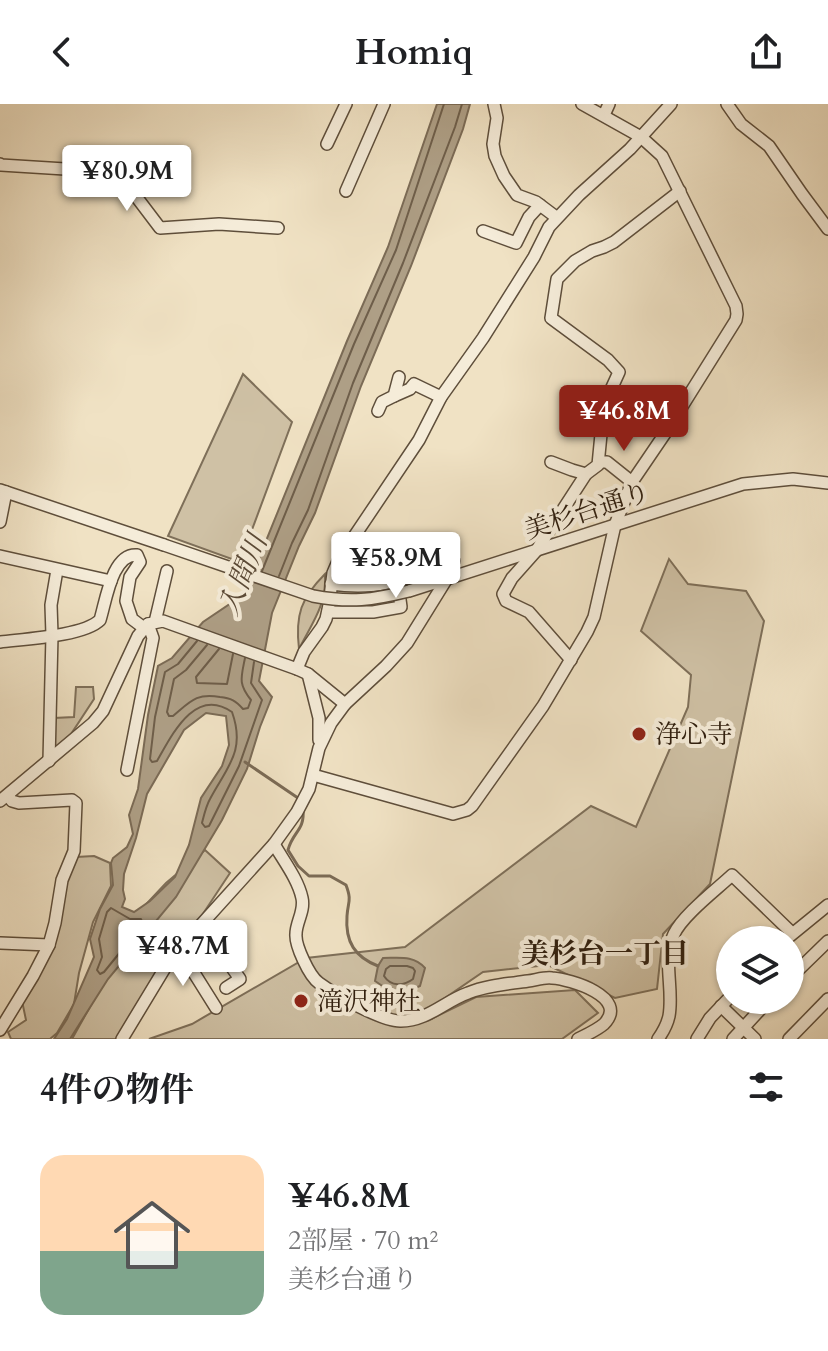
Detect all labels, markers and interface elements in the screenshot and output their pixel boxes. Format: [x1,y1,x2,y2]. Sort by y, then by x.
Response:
text: Homiq [355,28,473,77]
icon: back [40,30,84,74]
icon: share [744,30,788,74]
pin: ¥80.9M [62,145,192,213]
text: ¥80.9M [80,153,174,188]
pin: ¥46.8M [559,385,689,453]
text: ¥46.8M [577,393,671,428]
street label: 美杉台通り [520,474,654,548]
water label: 入間川 [210,526,277,621]
pin: ¥58.9M [331,532,461,600]
text: ¥58.9M [349,540,443,575]
place label: 浄心寺 [655,717,733,752]
marker: 浄心寺 [630,725,648,743]
pin: ¥48.7M [118,920,248,988]
map controls [716,926,804,1014]
button: layers [716,926,804,1014]
text: ¥48.7M [136,928,230,963]
district label: 美杉台一丁目 [521,935,689,973]
place label: 滝沢神社 [317,984,421,1019]
marker: 滝沢神社 [292,992,310,1010]
icon: filters [744,1065,788,1109]
text: 4件の物件 [40,1067,193,1113]
text: ¥46.8M [288,1173,410,1219]
icon: home [104,1187,200,1283]
text: 2部屋 · 70 m² [288,1223,438,1258]
text: 美杉台通り [288,1262,418,1297]

